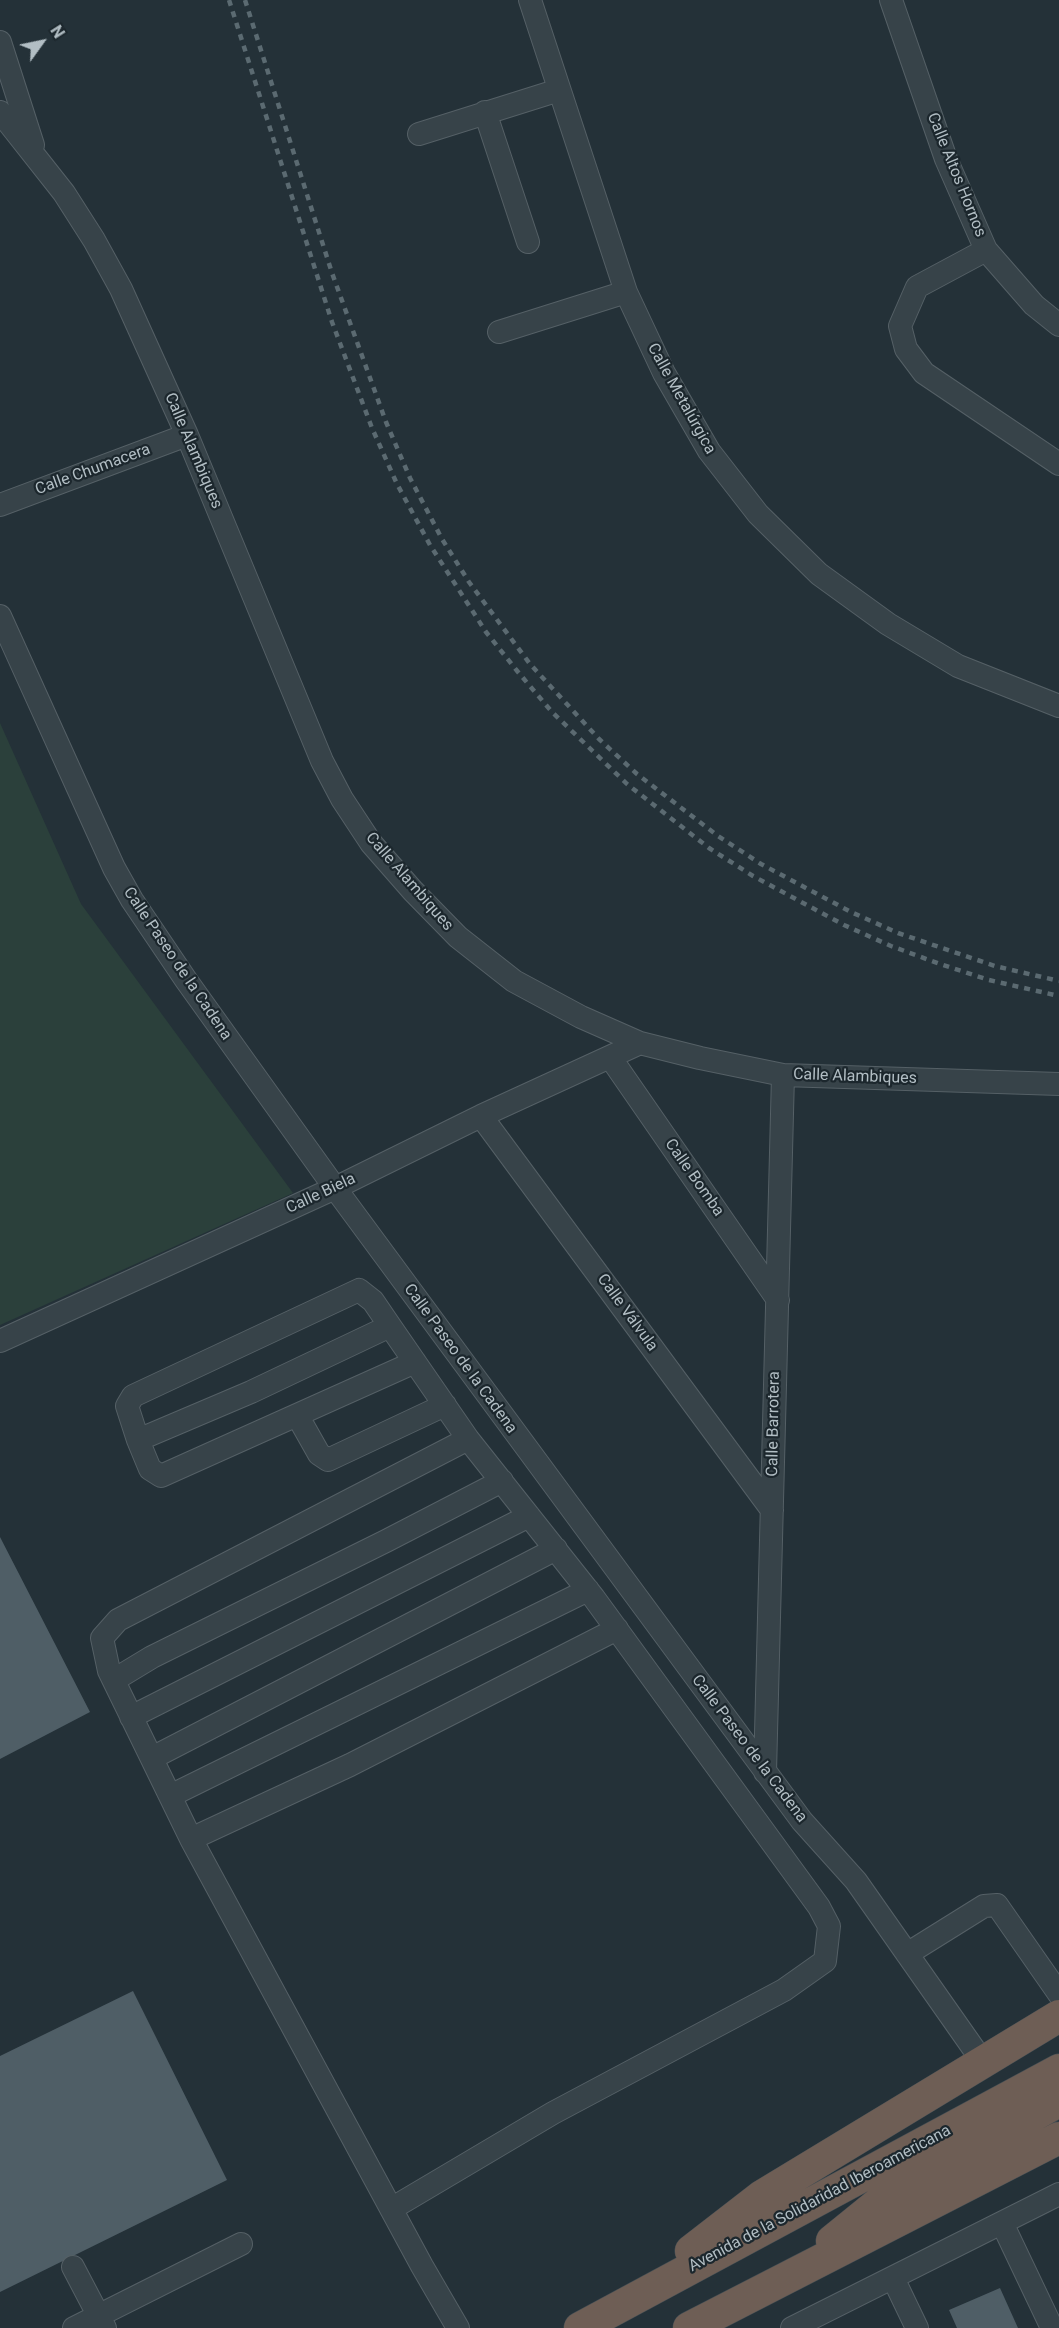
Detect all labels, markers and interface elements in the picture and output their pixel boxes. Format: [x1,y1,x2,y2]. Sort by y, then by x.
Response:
north arrow [12,12,72,72]
text: N [46,22,69,42]
street label: Calle Altos Hornos [922,110,990,240]
street label: Calle Metalúrgica [643,340,719,458]
street label: Calle Alambiques [160,390,226,512]
street label: Calle Chumacera [33,440,153,500]
street label: Calle Alambiques [361,829,457,935]
street label: Calle Paseo de la Cadena [119,884,235,1044]
street label: Calle Alambiques [793,1065,917,1089]
street label: Calle Bomba [660,1136,728,1220]
street label: Calle Biela [283,1170,359,1218]
street label: Calle Válvula [593,1271,661,1355]
street label: Calle Paseo de la Cadena [399,1281,521,1437]
street label: Calle Barrotera [763,1371,785,1477]
street label: Calle Paseo de la Cadena [687,1671,811,1827]
street label: Avenida de la Solidaridad Iberoamericana [686,2121,954,2277]

